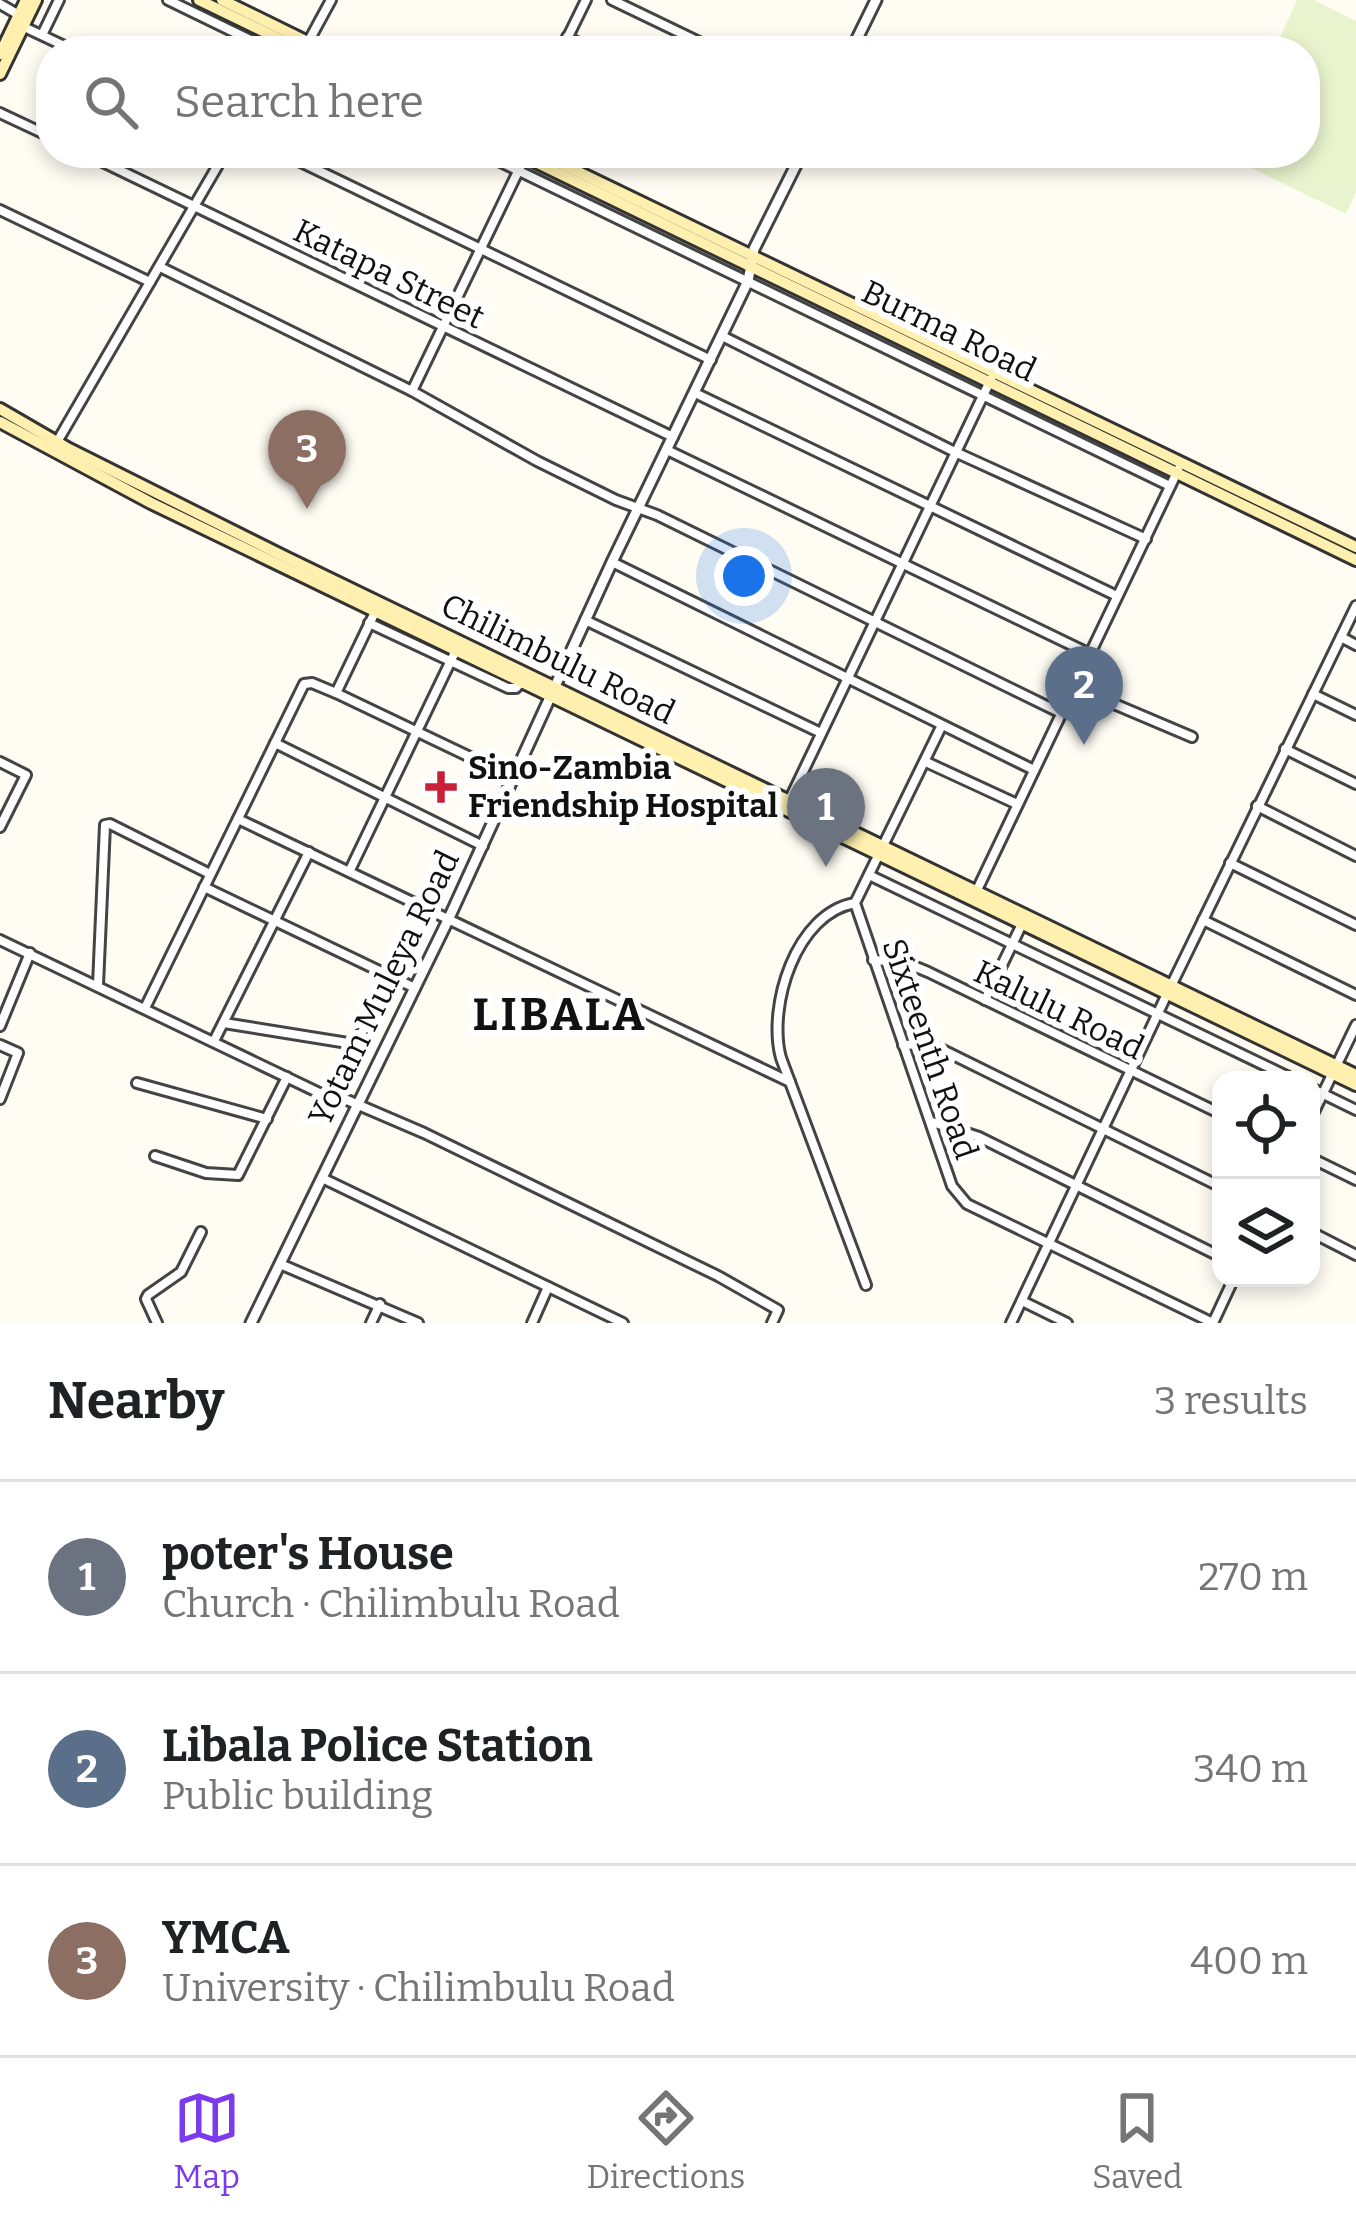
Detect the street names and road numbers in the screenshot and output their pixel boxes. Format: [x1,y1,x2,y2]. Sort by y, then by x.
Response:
street label: Katapa Street [287,211,491,337]
street label: Burma Road [855,272,1043,390]
street label: Chilimbulu Road [435,585,681,733]
street label: Yotam Muleya Road [300,844,468,1132]
street label: Sixteenth Road [874,934,986,1164]
street label: Kalulu Road [967,952,1151,1068]

